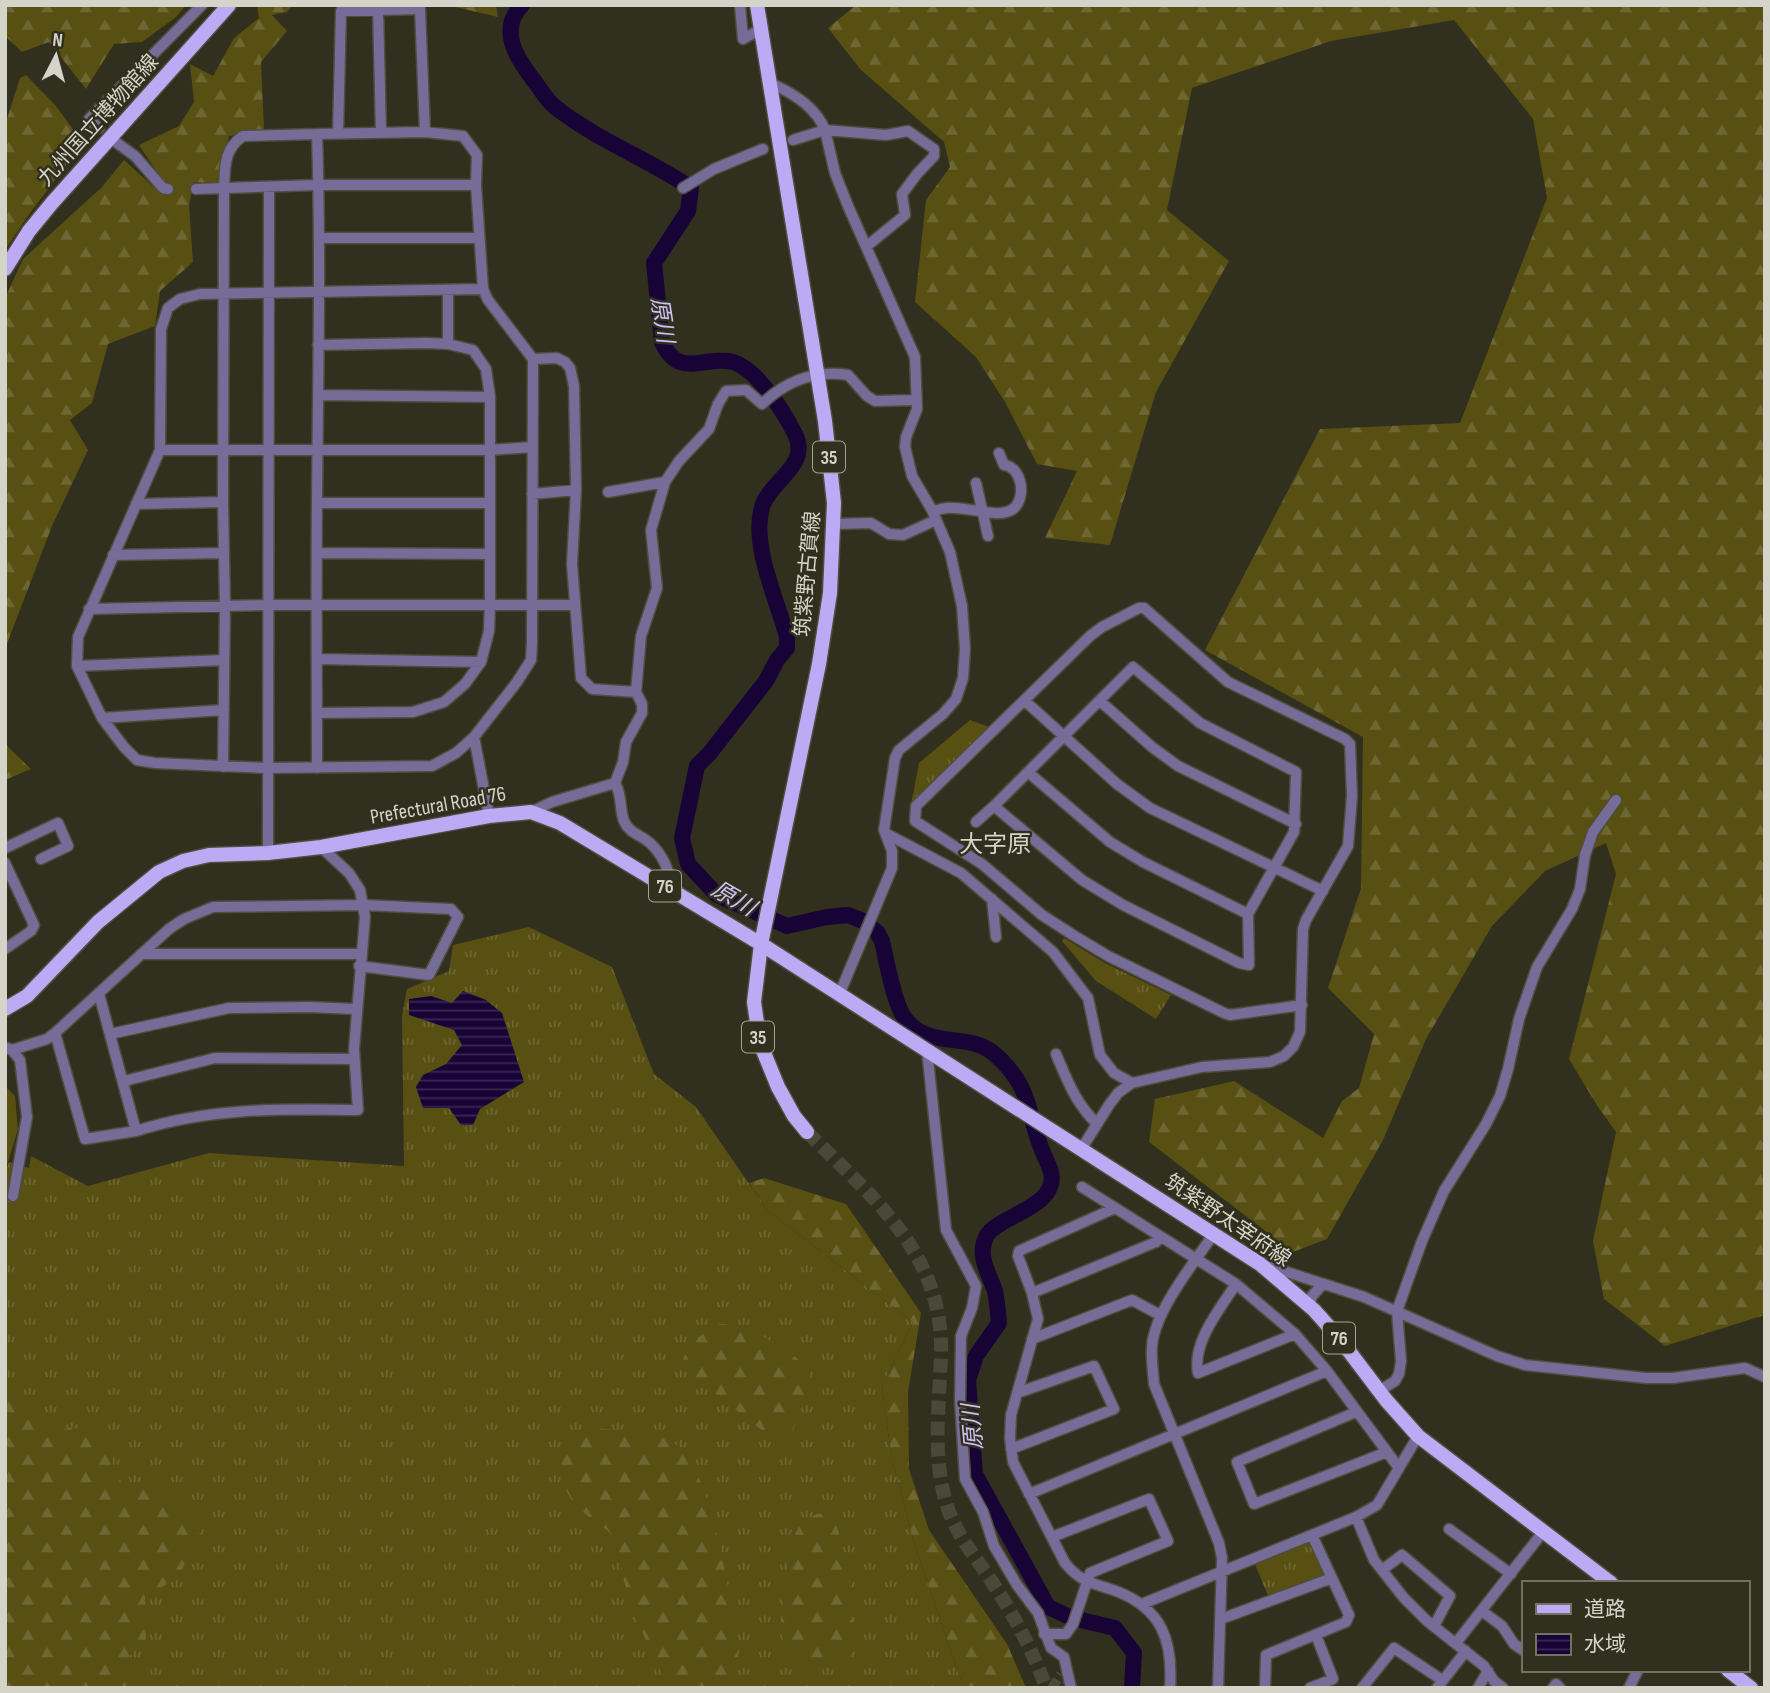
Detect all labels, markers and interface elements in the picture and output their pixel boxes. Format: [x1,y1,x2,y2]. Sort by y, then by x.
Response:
north arrow [21,21,91,91]
text: N [51,29,64,53]
street label: 九州国立博物館線 [33,50,164,191]
water label: 原川 [645,295,680,348]
road number: 35 [813,442,845,472]
street label: 筑紫野古賀線 [790,510,825,638]
street label: Prefectural Road 76 [368,781,508,830]
district label: 大字原 [959,830,1031,859]
road number: 76 [649,870,681,902]
water label: 原川 [707,875,763,924]
road number: 35 [742,1021,774,1052]
street label: 筑紫野太宰府線 [1160,1169,1296,1272]
road number: 76 [1323,1322,1355,1354]
water label: 原川 [957,1400,989,1451]
legend [1522,1581,1749,1672]
text: 道路 [1584,1597,1626,1622]
text: 水域 [1584,1632,1626,1657]

